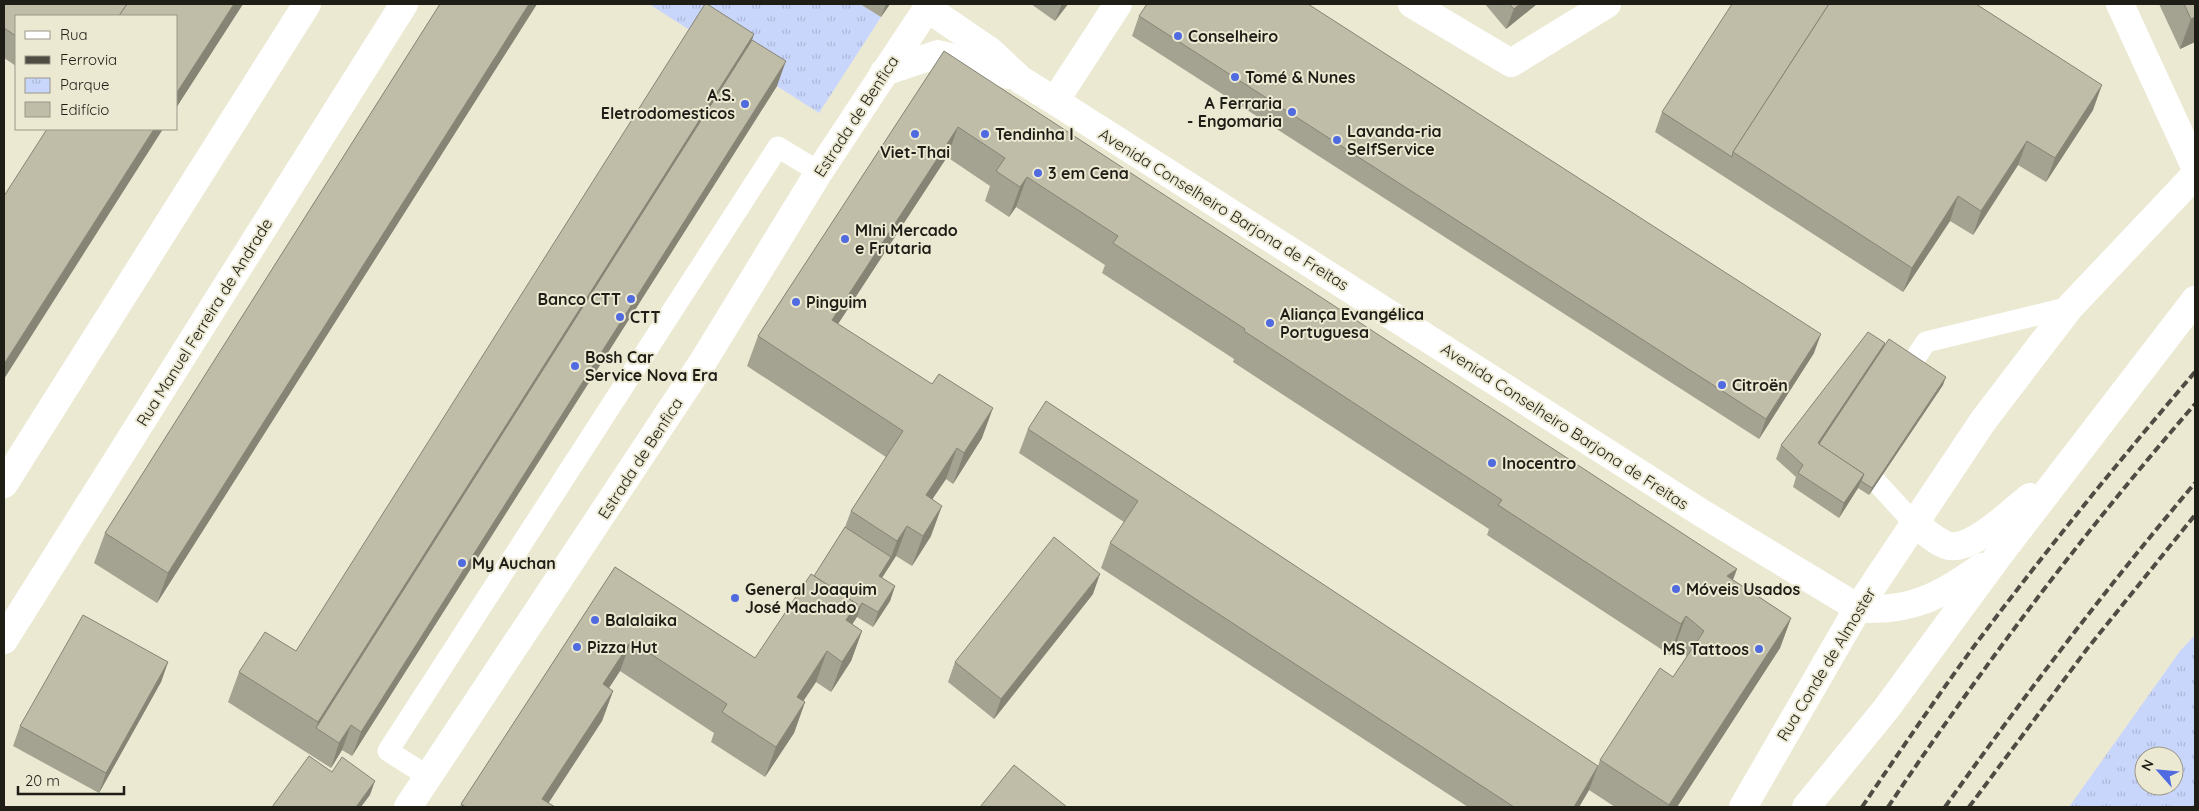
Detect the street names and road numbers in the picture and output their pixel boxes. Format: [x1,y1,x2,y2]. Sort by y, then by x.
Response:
street label: Estrada de Benfica [809,52,903,180]
street label: Avenida Conselheiro Barjona de Freitas [1095,123,1353,295]
street label: Rua Manuel Ferreira de Andrade [132,214,276,430]
street label: Avenida Conselheiro Barjona de Freitas [1438,338,1692,514]
street label: Estrada de Benfica [593,394,687,522]
street label: Rua Conde de Almoster [1772,584,1880,744]

